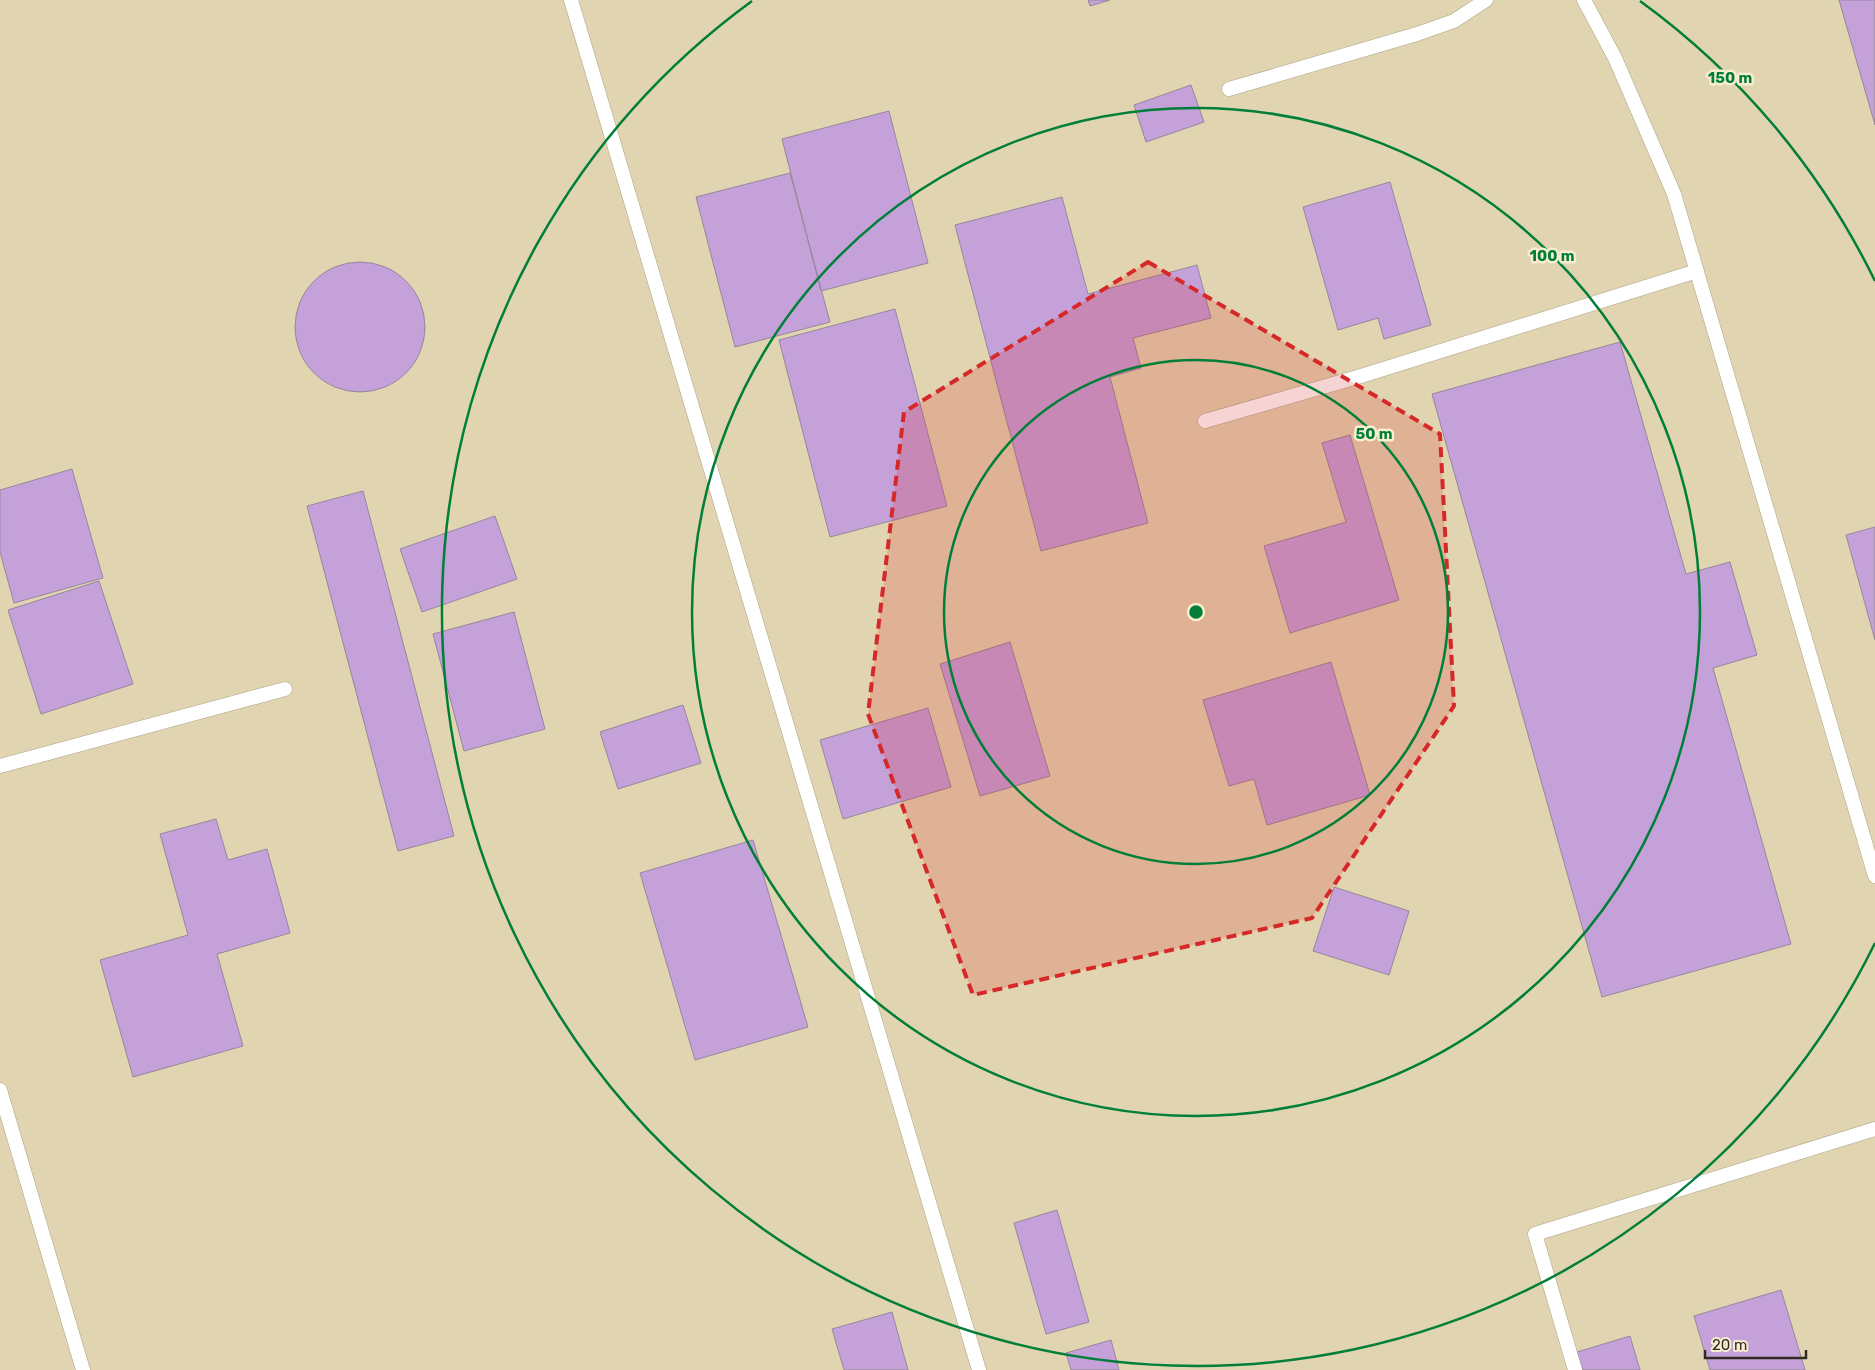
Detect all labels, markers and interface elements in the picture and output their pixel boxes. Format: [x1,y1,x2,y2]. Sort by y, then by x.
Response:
text: 150 m [1708,69,1752,87]
text: 100 m [1530,247,1574,265]
text: 50 m [1356,425,1392,443]
centre of rings [1187,603,1205,621]
scale bar [1705,1328,1806,1360]
text: 20 m [1712,1336,1747,1354]

